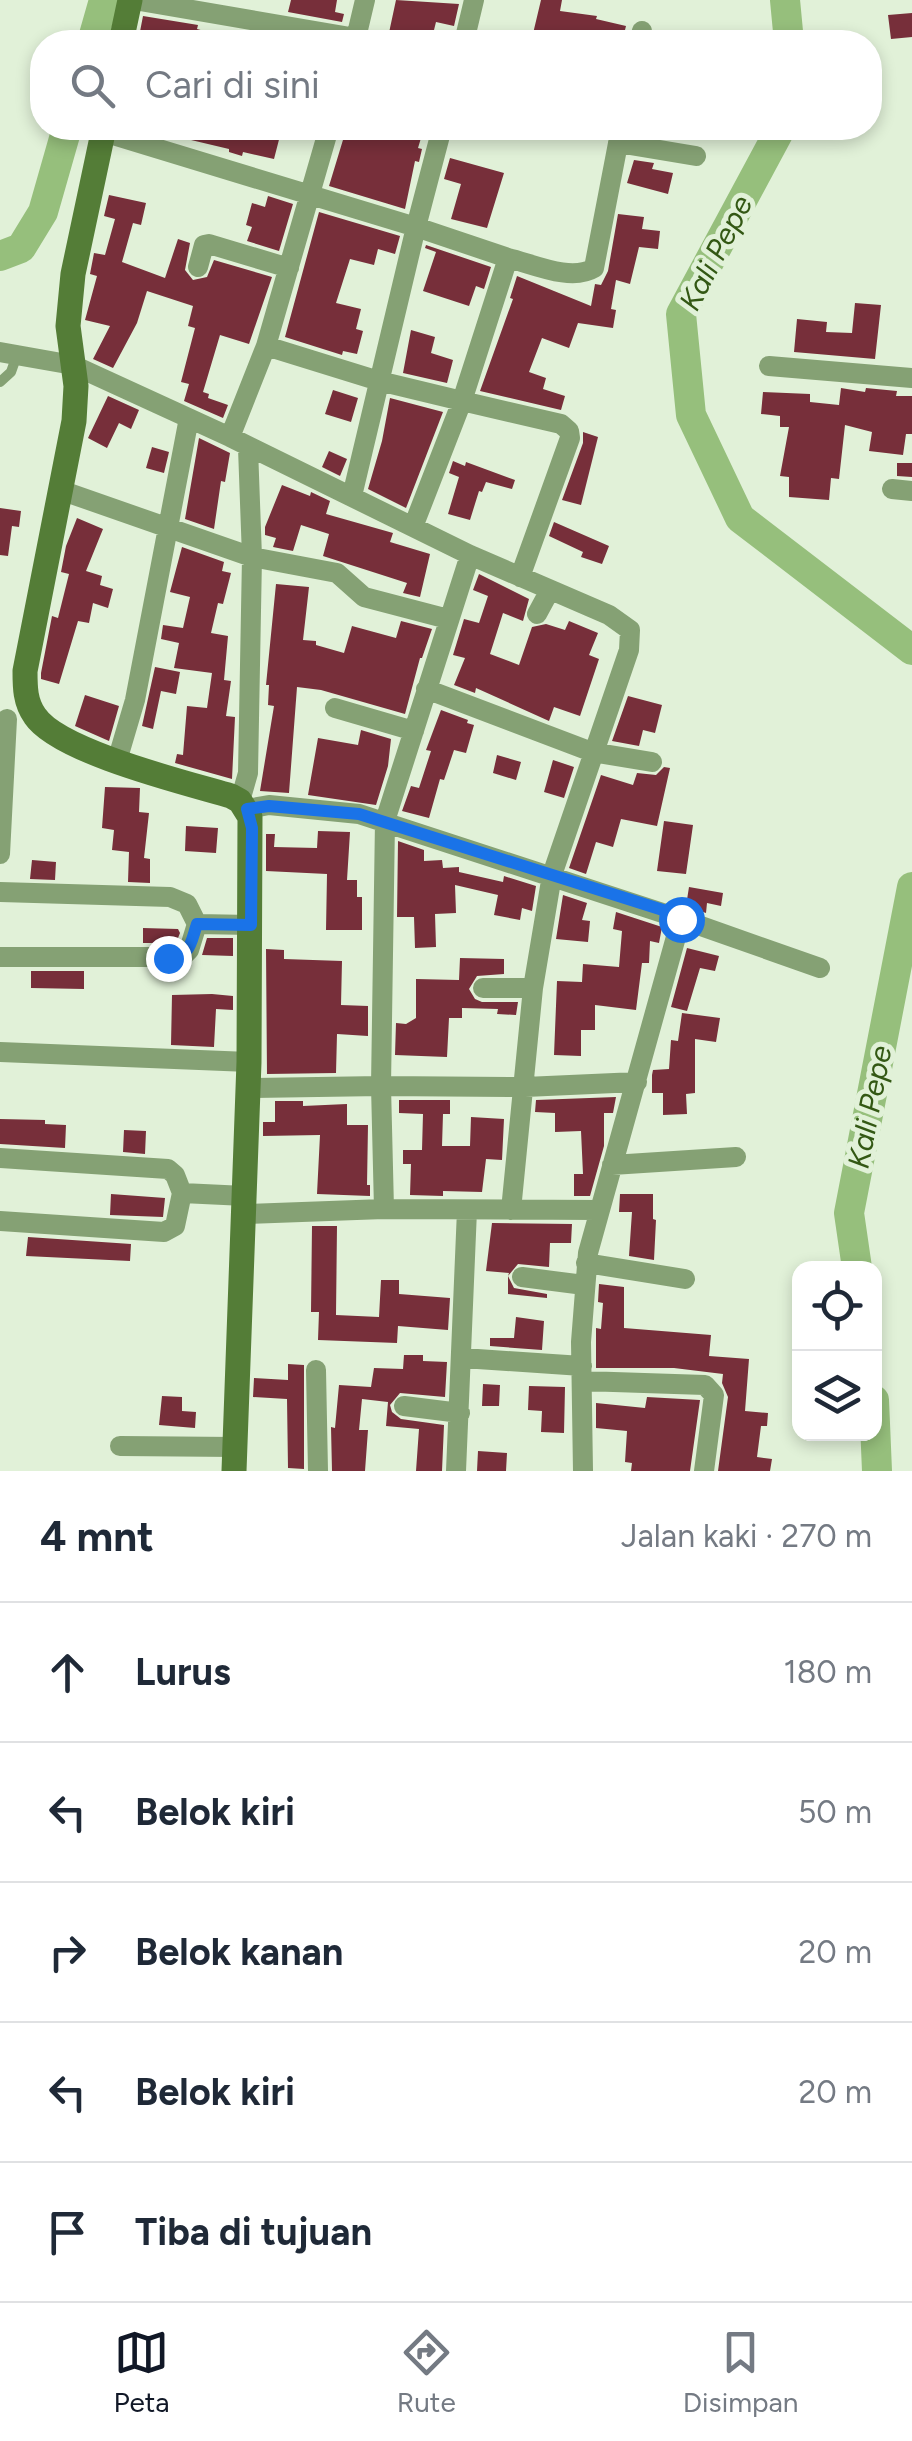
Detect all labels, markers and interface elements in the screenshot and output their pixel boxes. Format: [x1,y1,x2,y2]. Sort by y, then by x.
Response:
search box [30,30,882,140]
icon: search [65,58,120,113]
text: Cari di sini [145,62,320,108]
water label: Kali Pepe [671,189,760,317]
route start [659,897,705,943]
route end [146,936,192,982]
water label: Kali Pepe [839,1042,900,1171]
map controls [792,1261,882,1441]
button: locate [792,1261,882,1351]
button: layers [792,1351,882,1441]
text: 4 mnt [40,1511,154,1562]
text: Jalan kaki · 270 m [621,1517,872,1555]
icon: ahead [40,1645,95,1700]
text: Lurus [135,1649,231,1695]
text: 180 m [783,1653,872,1691]
icon: left [40,1785,95,1840]
text: Belok kiri [135,1789,295,1835]
text: 50 m [798,1793,872,1831]
icon: right [40,1925,95,1980]
text: Belok kanan [135,1929,343,1975]
text: 20 m [798,1933,872,1971]
icon: left [40,2065,95,2120]
text: Belok kiri [135,2069,295,2115]
text: 20 m [798,2073,872,2111]
icon: arrive [40,2205,95,2260]
text: Tiba di tujuan [135,2209,372,2255]
tab: Peta [114,2325,170,2419]
tab: Rute [397,2325,456,2419]
tab: Disimpan [683,2325,798,2419]

